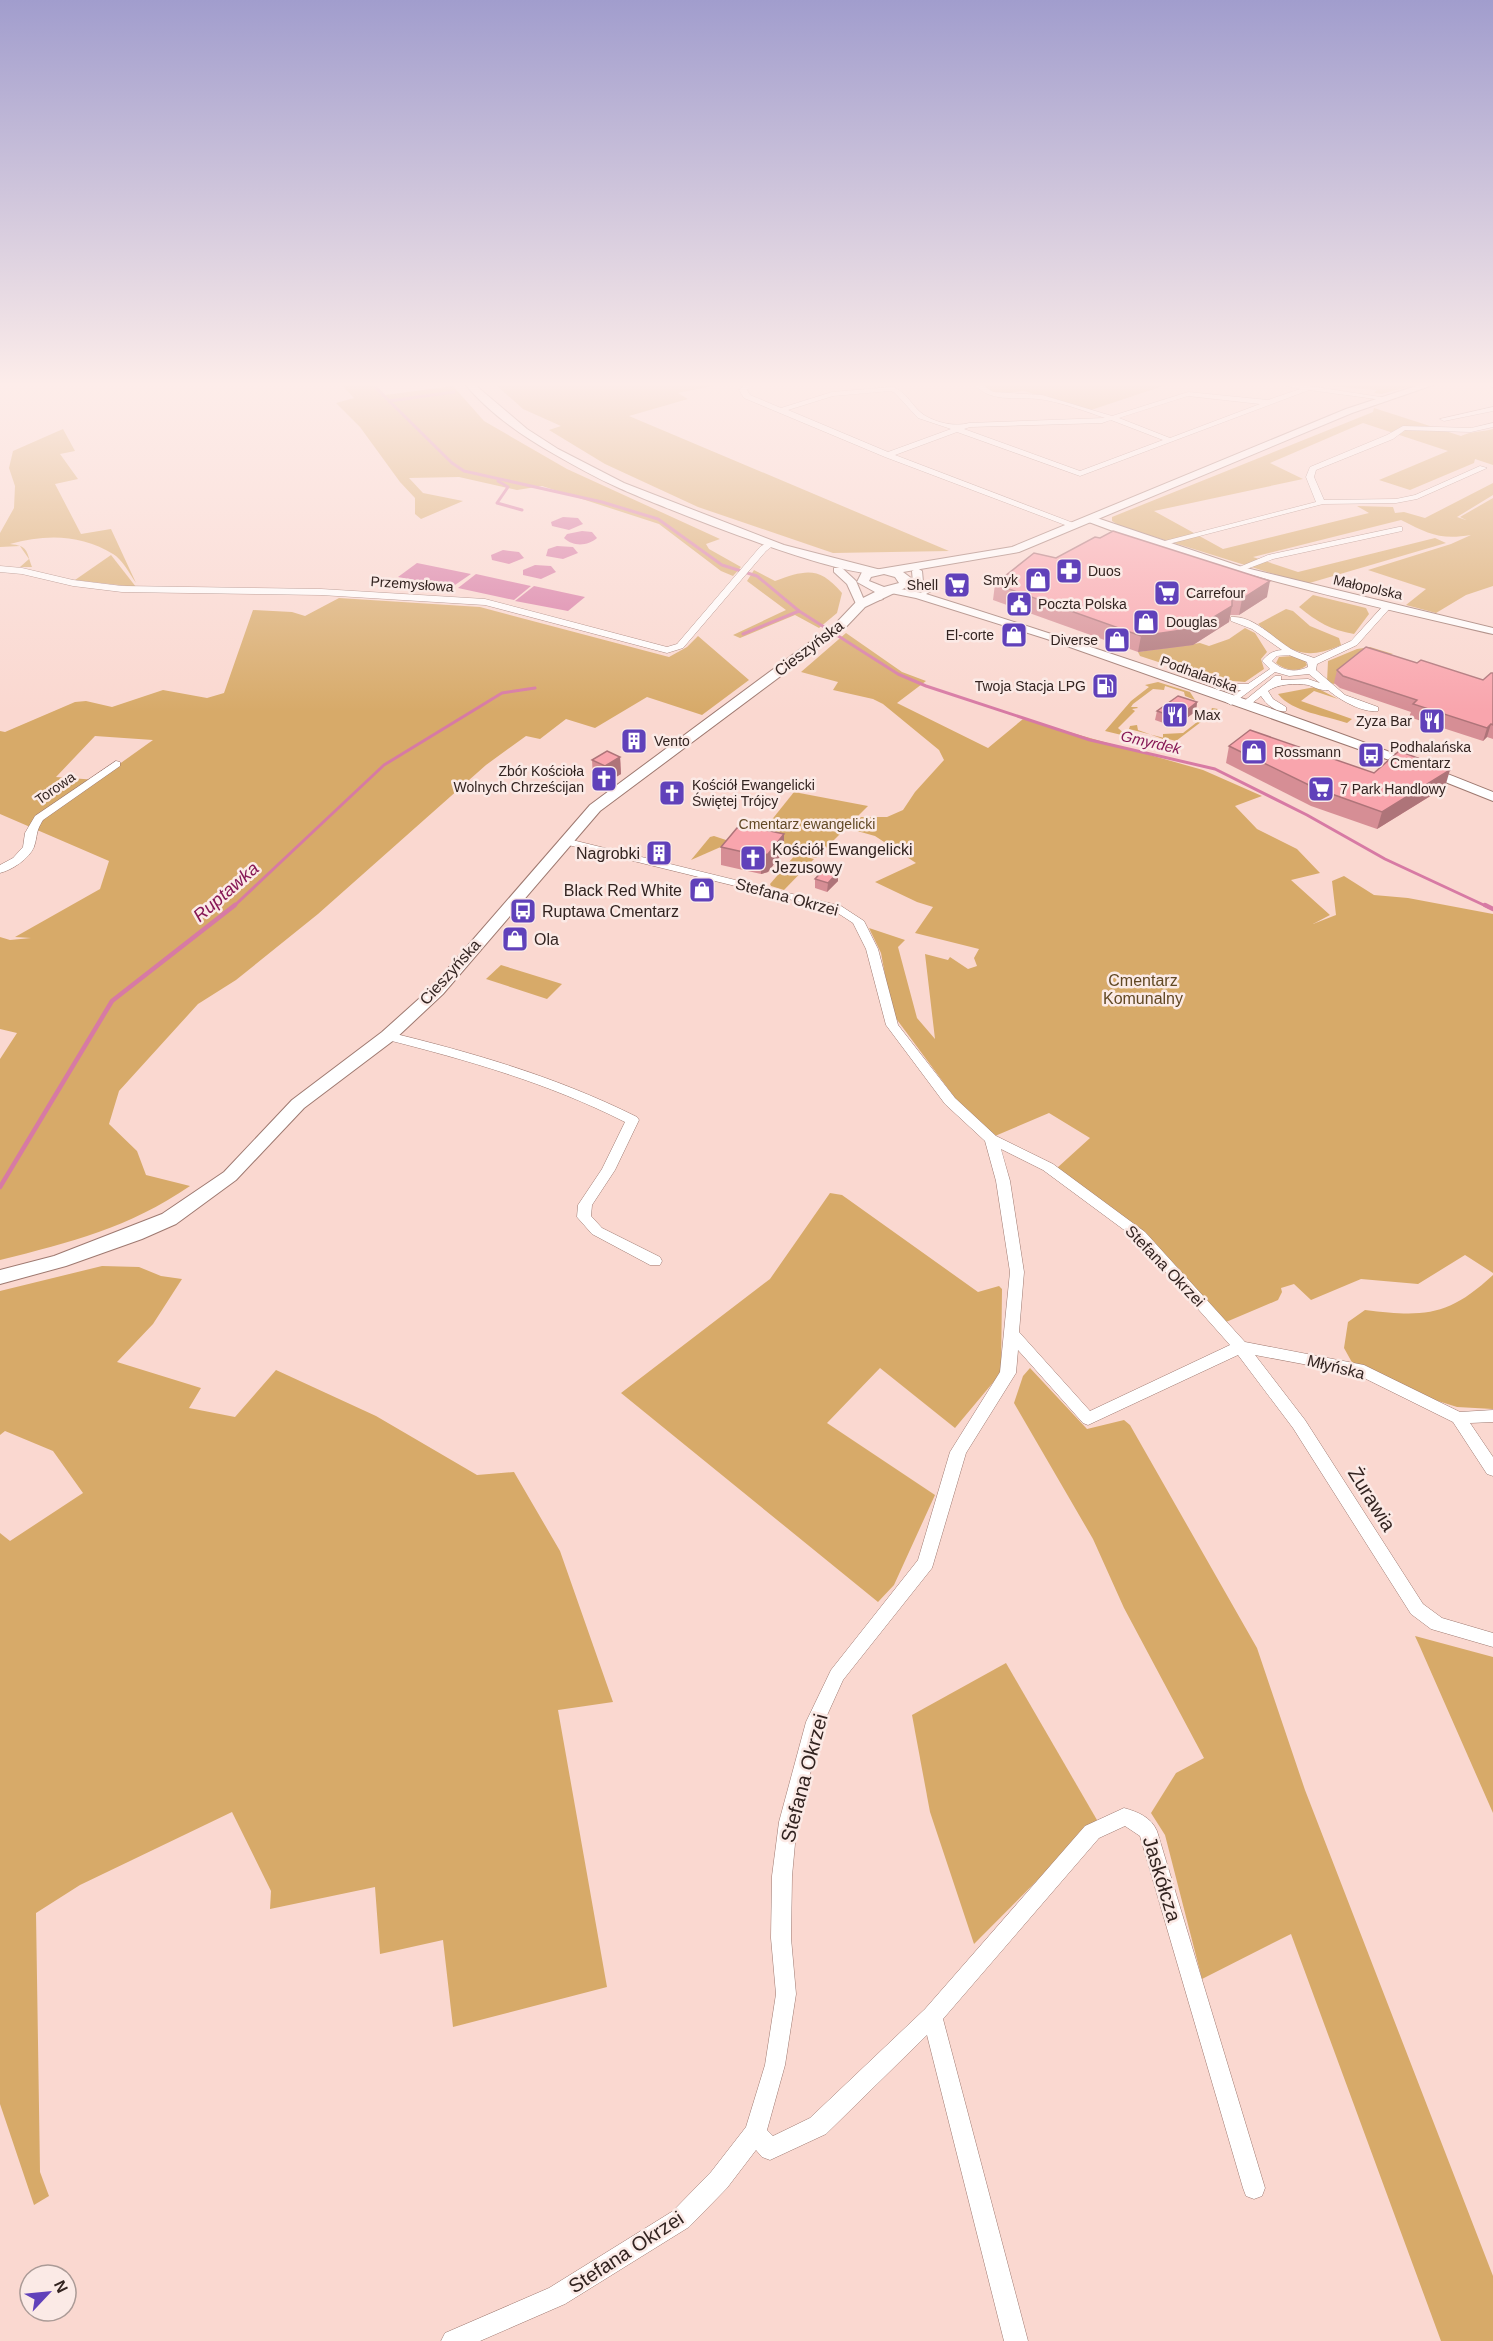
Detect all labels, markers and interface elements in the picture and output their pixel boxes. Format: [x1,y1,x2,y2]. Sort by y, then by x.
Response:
pharmacy icon: Duos [1054,556,1084,586]
place label: Duos [1088,563,1121,579]
shop icon: Smyk [1023,565,1053,595]
supermarket icon: Shell [942,570,972,600]
street label: Małopolska [1332,571,1405,603]
place label: Smyk [983,572,1019,588]
street label: Przemysłowa [370,573,454,595]
place label: Shell [907,577,938,593]
supermarket icon: Carrefour [1152,578,1182,608]
place label: Carrefour [1186,585,1245,601]
public building icon: Poczta Polska [1004,589,1034,619]
place label: Poczta Polska [1038,596,1127,612]
shop icon: Douglas [1131,607,1161,637]
place label: Douglas [1166,614,1217,630]
street label: Cieszyńska [771,617,847,679]
shop icon: El-corte [999,620,1029,650]
shop icon: Diverse [1102,625,1132,655]
place label: El-corte [946,627,994,643]
place label: Diverse [1051,632,1098,648]
street label: Podhalańska [1158,653,1240,695]
fuel station icon: Twoja Stacja LPG [1090,671,1120,701]
place label: Twoja Stacja LPG [975,678,1086,694]
restaurant icon: Max [1160,700,1190,730]
restaurant icon: Zyza Bar [1417,706,1447,736]
place label: Max [1194,707,1220,723]
place label: Zyza Bar [1356,713,1412,729]
building icon: Vento [619,726,649,756]
water label: Gmyrdek [1119,727,1184,757]
place label: Vento [654,733,690,749]
shop icon: Rossmann [1239,737,1269,767]
place label: Podhalańska Cmentarz [1390,739,1471,771]
bus stop icon: Podhalańska Cmentarz [1356,740,1386,770]
place label: Rossmann [1274,744,1341,760]
place label: Zbór Kościoła Wolnych Chrześcijan [454,763,584,795]
church icon: Zbór Kościoła Wolnych Chrześcijan [589,764,619,794]
street label: Torowa [32,768,78,807]
supermarket icon: 7 Park Handlowy [1306,774,1336,804]
place label: Kościół Ewangelicki Świętej Trójcy [692,777,815,809]
church icon: Kościół Ewangelicki Świętej Trójcy [657,778,687,808]
place label: 7 Park Handlowy [1340,781,1446,797]
park label: Cmentarz ewangelicki [739,816,875,832]
building icon: Nagrobki [644,838,674,868]
place label: Kościół Ewangelicki Jezusowy [772,841,913,876]
church icon: Kościół Ewangelicki Jezusowy [738,843,768,873]
place label: Nagrobki [576,845,640,862]
water label: Ruptawka [189,858,263,926]
shop icon: Black Red White [687,875,717,905]
street label: Stefana Okrzei [734,875,840,919]
place label: Black Red White [564,882,682,899]
bus stop icon: Ruptawa Cmentarz [508,896,538,926]
place label: Ruptawa Cmentarz [542,903,679,920]
shop icon: Ola [500,924,530,954]
place label: Ola [534,931,559,948]
street label: Cieszyńska [416,936,484,1008]
park label: Cmentarz Komunalny [1103,972,1183,1007]
street label: Stefana Okrzei [1122,1222,1208,1310]
street label: Młyńska [1305,1352,1367,1382]
street label: Żurawia [1344,1463,1401,1536]
street label: Stefana Okrzei [776,1711,832,1845]
street label: Jaskółcza [1139,1834,1186,1925]
street label: Stefana Okrzei [565,2207,687,2297]
north arrow [18,2263,78,2323]
text: N [51,2278,71,2296]

